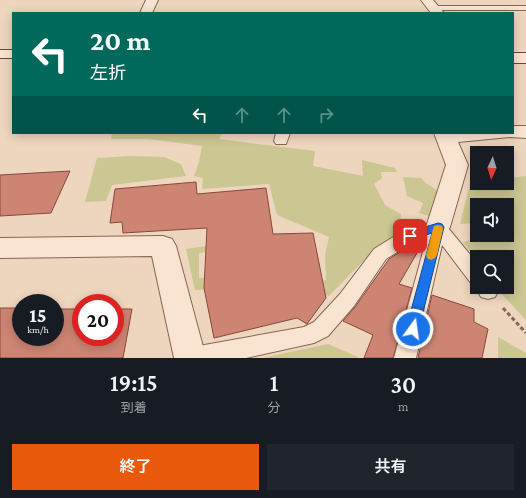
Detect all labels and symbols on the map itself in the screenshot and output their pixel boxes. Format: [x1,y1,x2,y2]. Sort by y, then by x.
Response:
north arrow [470,146,514,190]
pin [393,219,427,253]
speed limit sign: 20 [72,294,124,346]
position arrow [392,308,434,350]

